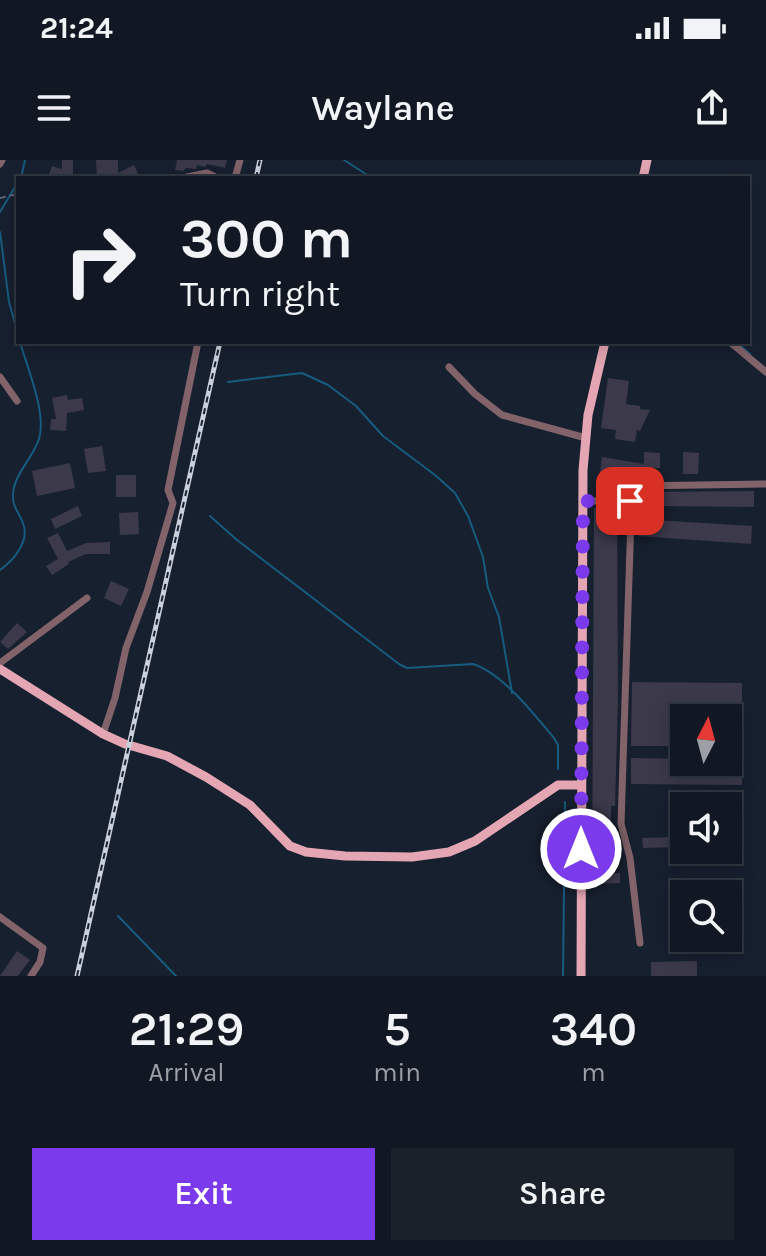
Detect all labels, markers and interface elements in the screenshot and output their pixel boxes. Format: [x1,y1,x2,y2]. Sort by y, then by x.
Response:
text: 21:24 [40,10,113,46]
icon: menu [32,86,76,130]
icon: share [690,86,734,130]
text: Waylane [311,87,455,129]
text: 300 m [180,206,353,271]
icon: right [48,208,152,312]
text: Turn right [180,273,340,315]
pin [596,467,664,535]
icon: arrive [608,479,652,523]
north arrow [670,704,742,776]
map controls [670,704,742,952]
button: sound [670,792,742,864]
position arrow [539,807,623,891]
button: search [670,880,742,952]
text: 21:29 [129,1001,244,1057]
text: 5 [383,1001,411,1057]
text: 340 [550,1001,637,1057]
text: Arrival [149,1057,225,1088]
text: min [373,1057,421,1088]
text: m [581,1057,606,1088]
button: Exit [32,1148,375,1240]
button: Share [391,1148,734,1240]

